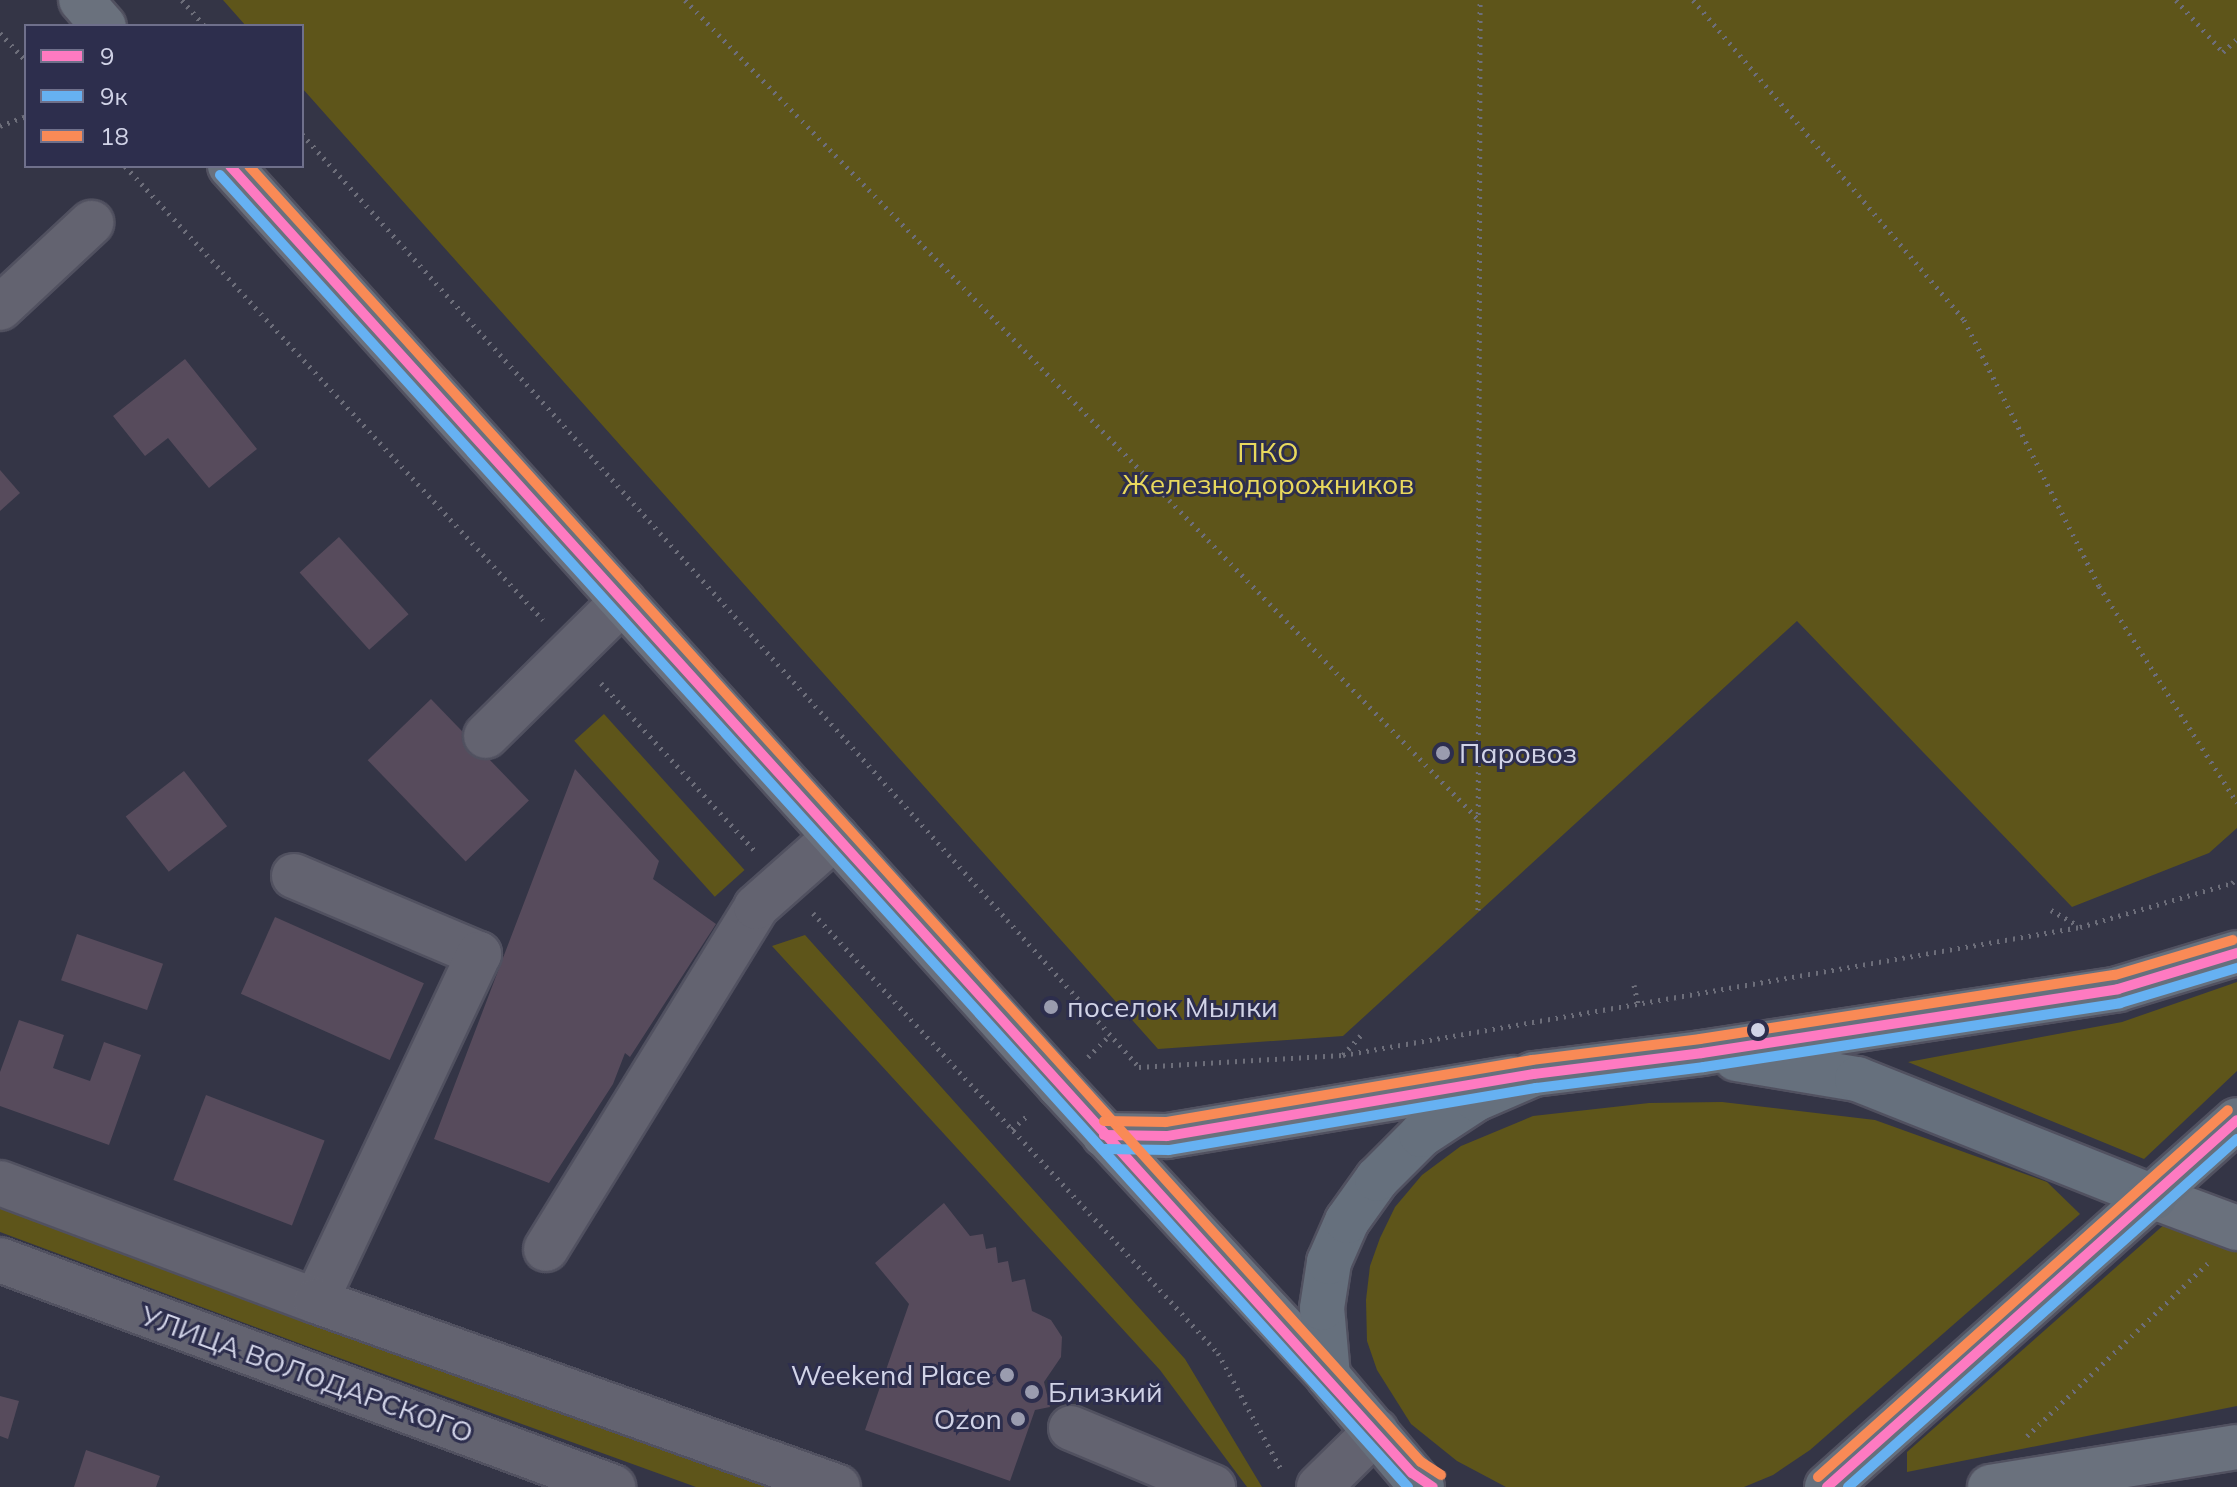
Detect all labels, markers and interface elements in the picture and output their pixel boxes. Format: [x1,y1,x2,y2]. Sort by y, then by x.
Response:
legend [24,24,304,168]
text: 9 [100,41,114,71]
text: 9к [100,81,127,111]
text: 18 [100,121,129,151]
park label: ПКО Железнодорожников [1122,435,1414,501]
place label: Паровоз [1459,736,1577,770]
marker: Паровоз [1434,744,1452,762]
place label: поселок Мылки [1067,990,1278,1024]
marker: поселок Мылки [1042,998,1060,1016]
unlabelled marker [1750,1022,1766,1038]
street label: УЛИЦА ВОЛОДАРСКОГО [136,1298,478,1450]
place label: Weekend Place [791,1358,991,1392]
marker: Weekend Place [998,1366,1016,1384]
place label: Близкий [1048,1375,1163,1409]
marker: Близкий [1023,1383,1041,1401]
place label: Ozon [934,1402,1002,1436]
marker: Ozon [1009,1410,1027,1428]

